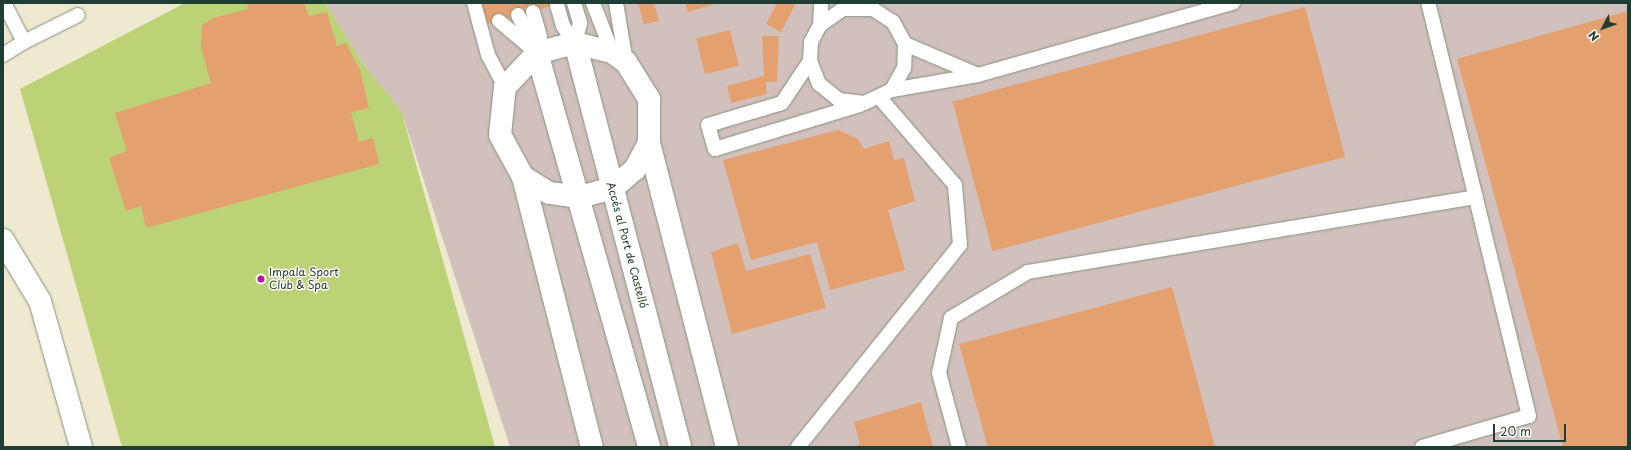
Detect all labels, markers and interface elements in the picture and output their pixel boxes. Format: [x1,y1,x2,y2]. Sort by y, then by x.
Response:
north arrow [1583,8,1623,48]
text: N [1584,27,1603,45]
street label: Accés al Port de Castelló [604,180,650,310]
place label: Impala Sport Club & Spa [269,266,338,292]
marker: Impala Sport Club & Spa [256,274,266,284]
scale bar [1495,416,1568,442]
text: 20 m [1500,422,1531,440]

